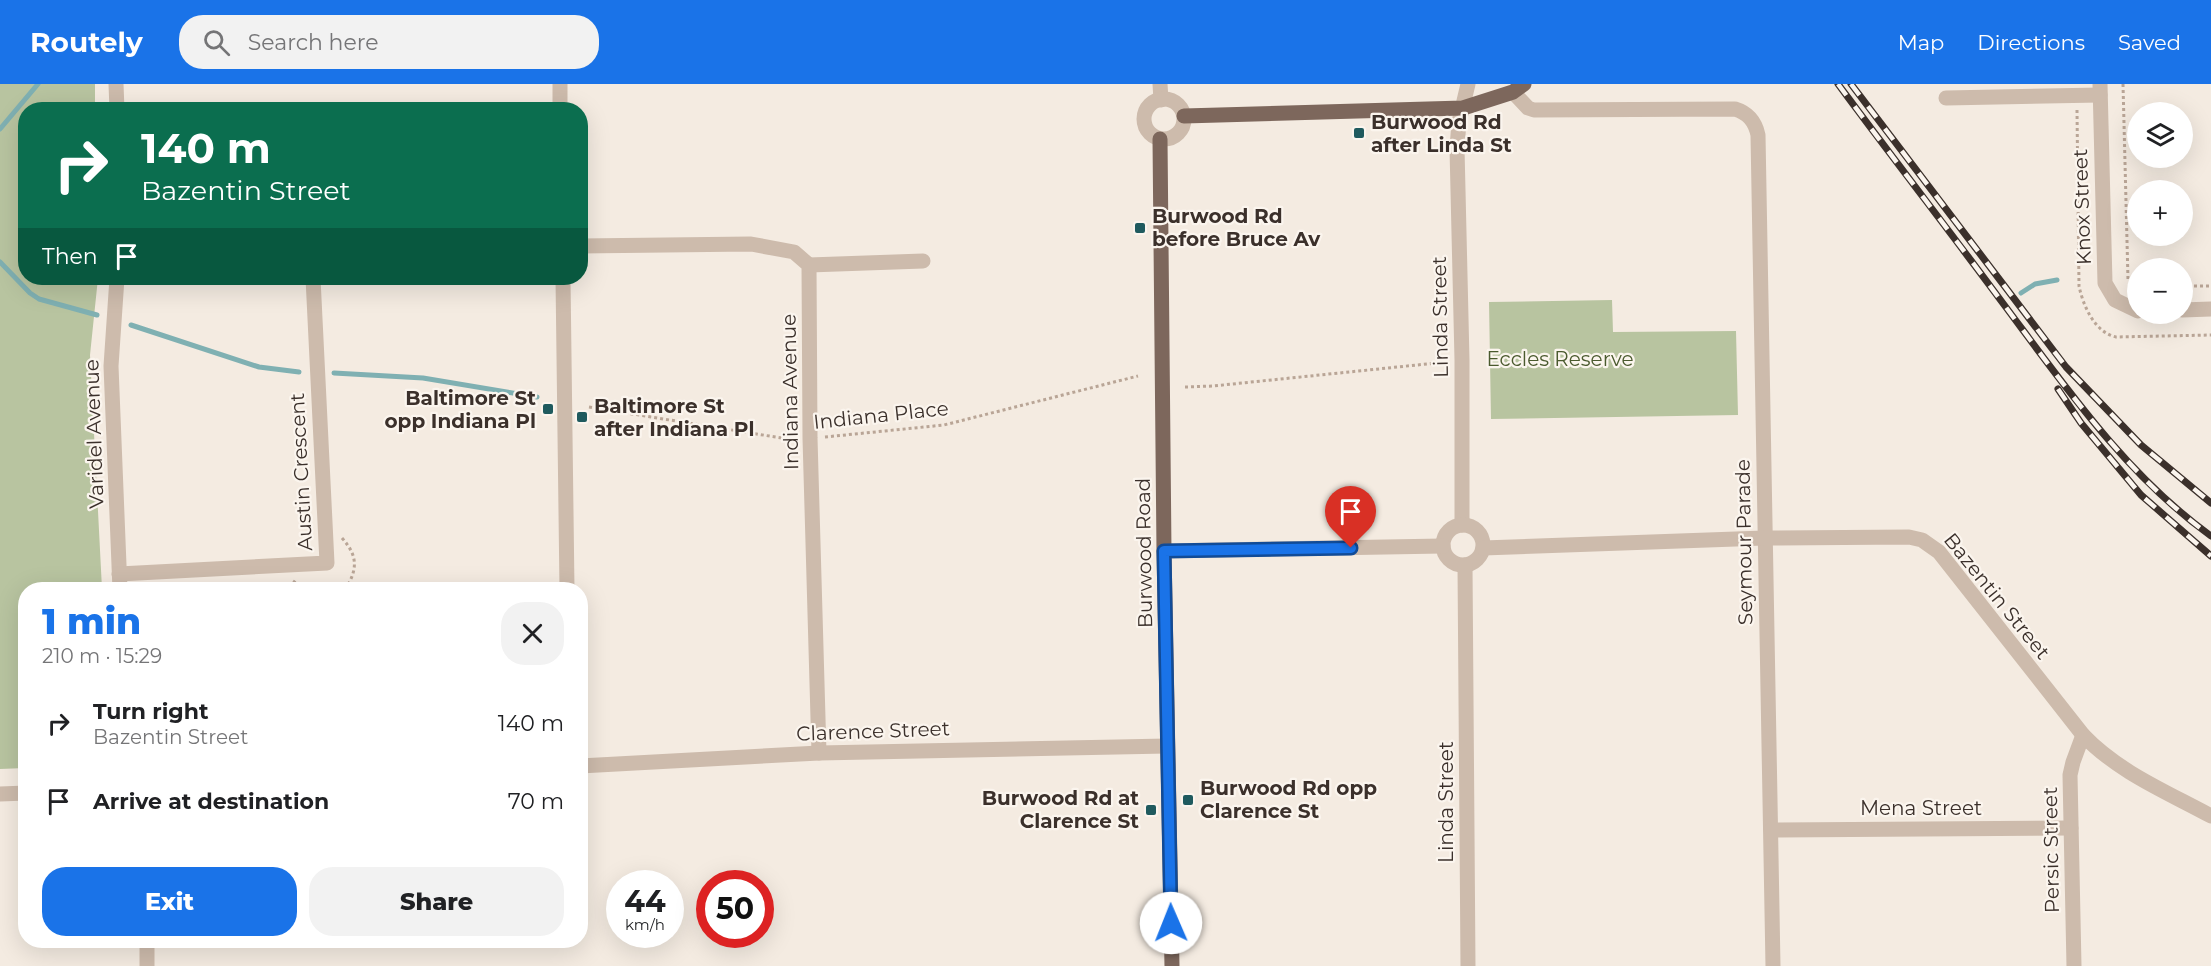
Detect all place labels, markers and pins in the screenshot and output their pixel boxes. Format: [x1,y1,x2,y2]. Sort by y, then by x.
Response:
place label: Burwood Rd after Linda St [1371,110,1512,157]
marker: Burwood Rd after Linda St [1352,126,1366,140]
place label: Burwood Rd before Bruce Av [1152,204,1321,251]
marker: Burwood Rd before Bruce Av [1133,221,1147,235]
place label: Baltimore St opp Indiana Pl [385,386,536,433]
place label: Baltimore St after Indiana Pl [594,394,754,441]
marker: Baltimore St opp Indiana Pl [541,402,555,416]
marker: Baltimore St after Indiana Pl [575,410,589,424]
pin [1325,486,1376,548]
place label: Burwood Rd opp Clarence St [1200,776,1377,823]
place label: Burwood Rd at Clarence St [982,786,1139,833]
marker: Burwood Rd opp Clarence St [1181,793,1195,807]
marker: Burwood Rd at Clarence St [1144,803,1158,817]

